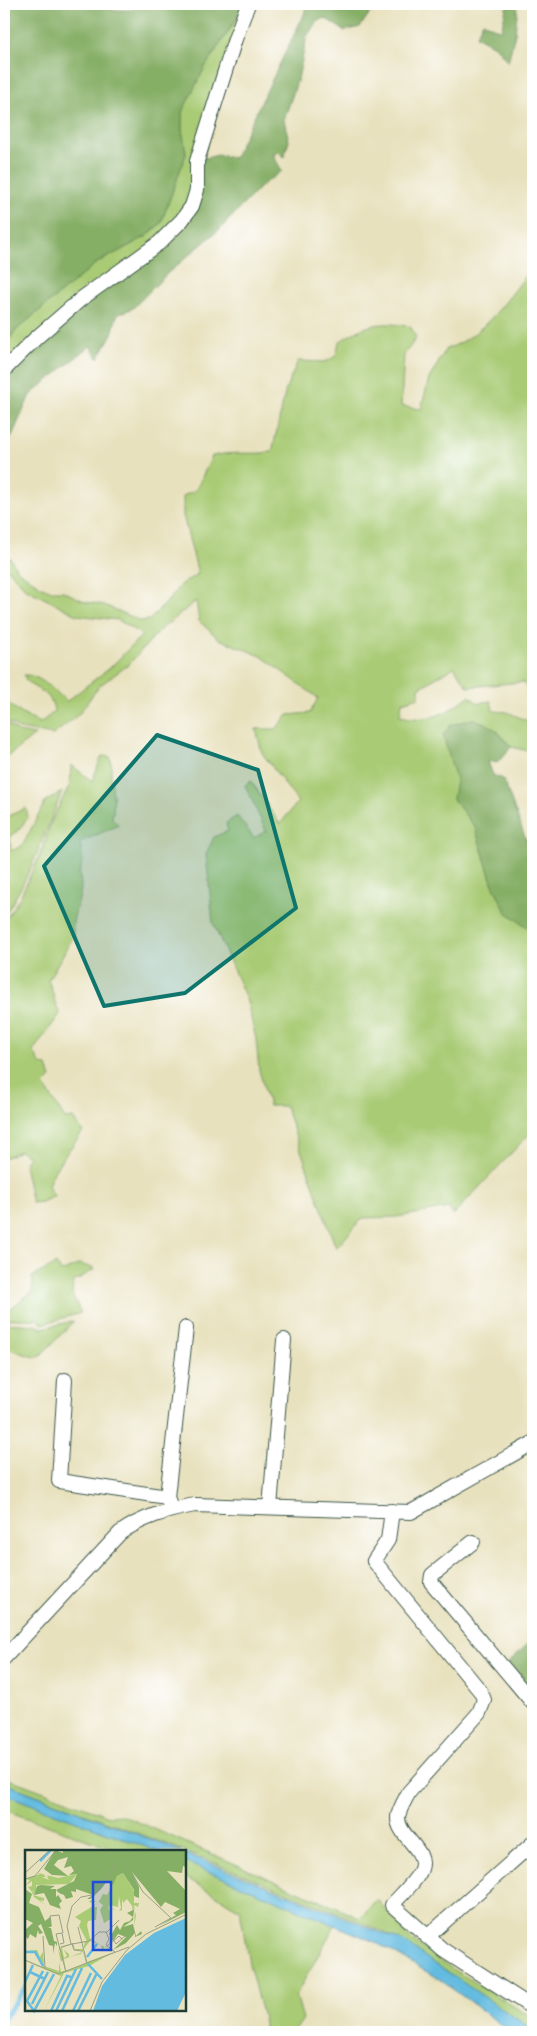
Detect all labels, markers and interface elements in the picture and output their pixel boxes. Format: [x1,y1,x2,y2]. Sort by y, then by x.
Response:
inset map [25,1850,186,2011]

